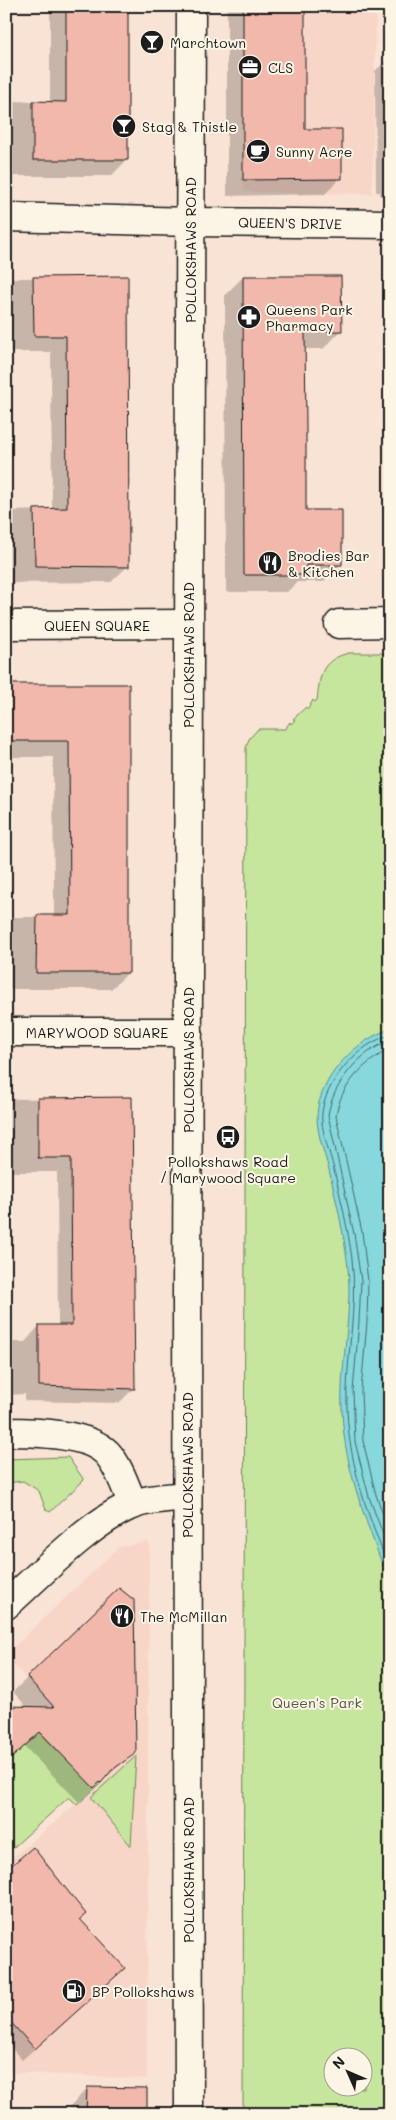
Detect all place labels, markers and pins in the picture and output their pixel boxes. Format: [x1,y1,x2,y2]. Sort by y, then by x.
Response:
bar icon: Marchtown [139,29,165,55]
place label: Marchtown [170,33,246,52]
office icon: CLS [237,54,263,80]
place label: CLS [268,58,293,77]
bar icon: Stag & Thistle [111,113,137,139]
place label: Stag & Thistle [142,117,237,136]
cafe icon: Sunny Acre [245,138,271,164]
place label: Sunny Acre [276,142,352,161]
place label: Queens Park Pharmacy [266,300,353,335]
pharmacy icon: Queens Park Pharmacy [236,304,262,330]
place label: Brodies Bar & Kitchen [288,546,370,581]
restaurant icon: Brodies Bar & Kitchen [257,550,283,576]
bus stop icon: Pollokshaws Road / Marywood Square [215,1124,241,1150]
place label: Pollokshaws Road / Marywood Square [160,1152,296,1187]
restaurant icon: The McMillan [109,1603,135,1629]
place label: The McMillan [140,1607,227,1626]
fuel station icon: BP Pollokshaws [61,1978,87,2004]
place label: BP Pollokshaws [92,1982,194,2001]

